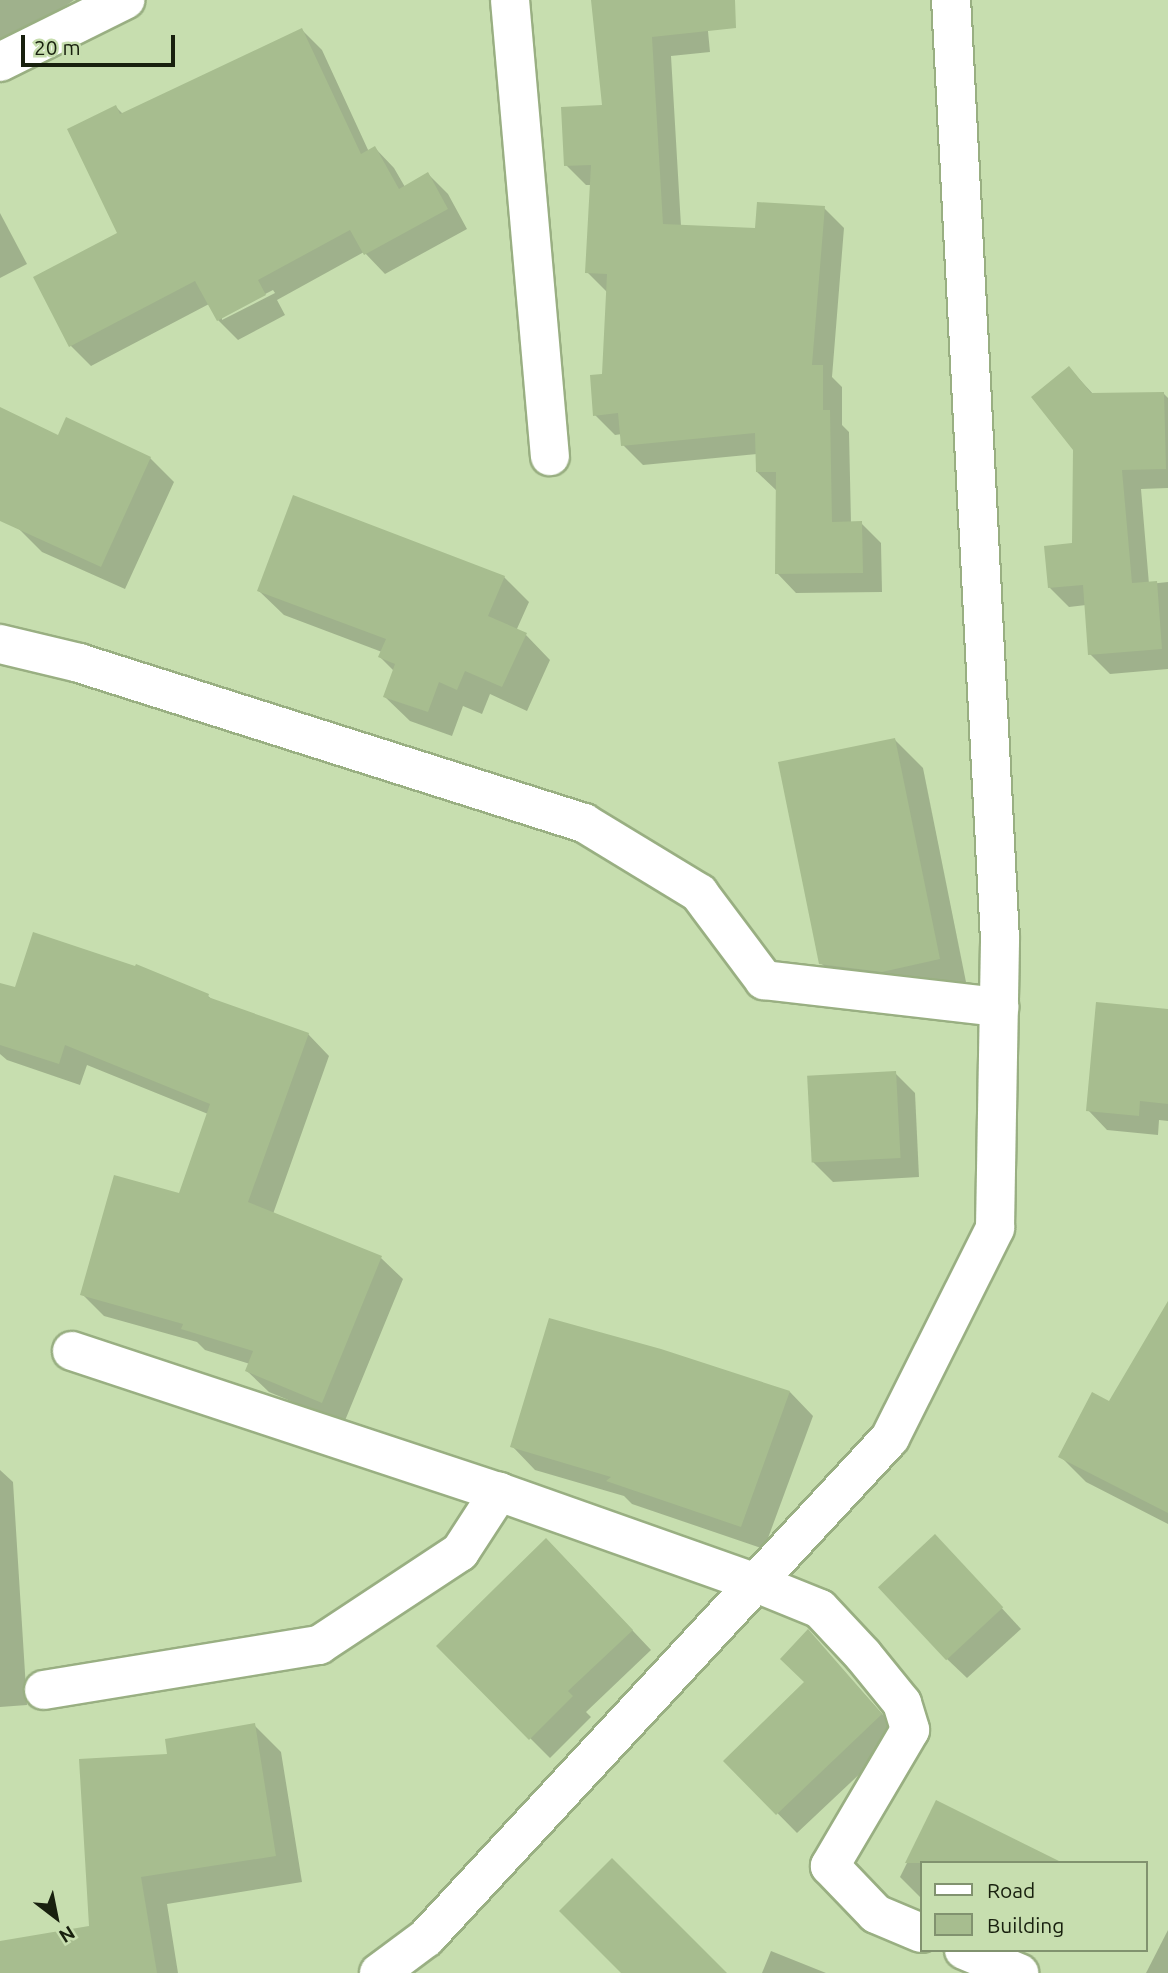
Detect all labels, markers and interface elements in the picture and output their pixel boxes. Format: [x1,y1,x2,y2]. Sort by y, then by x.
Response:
scale bar [24,21,178,65]
text: 20 m [34,35,81,59]
legend [920,1861,1147,1952]
text: Road [987,1878,1035,1902]
north arrow [21,1882,91,1952]
text: Building [987,1913,1064,1937]
text: N [55,1922,79,1948]

